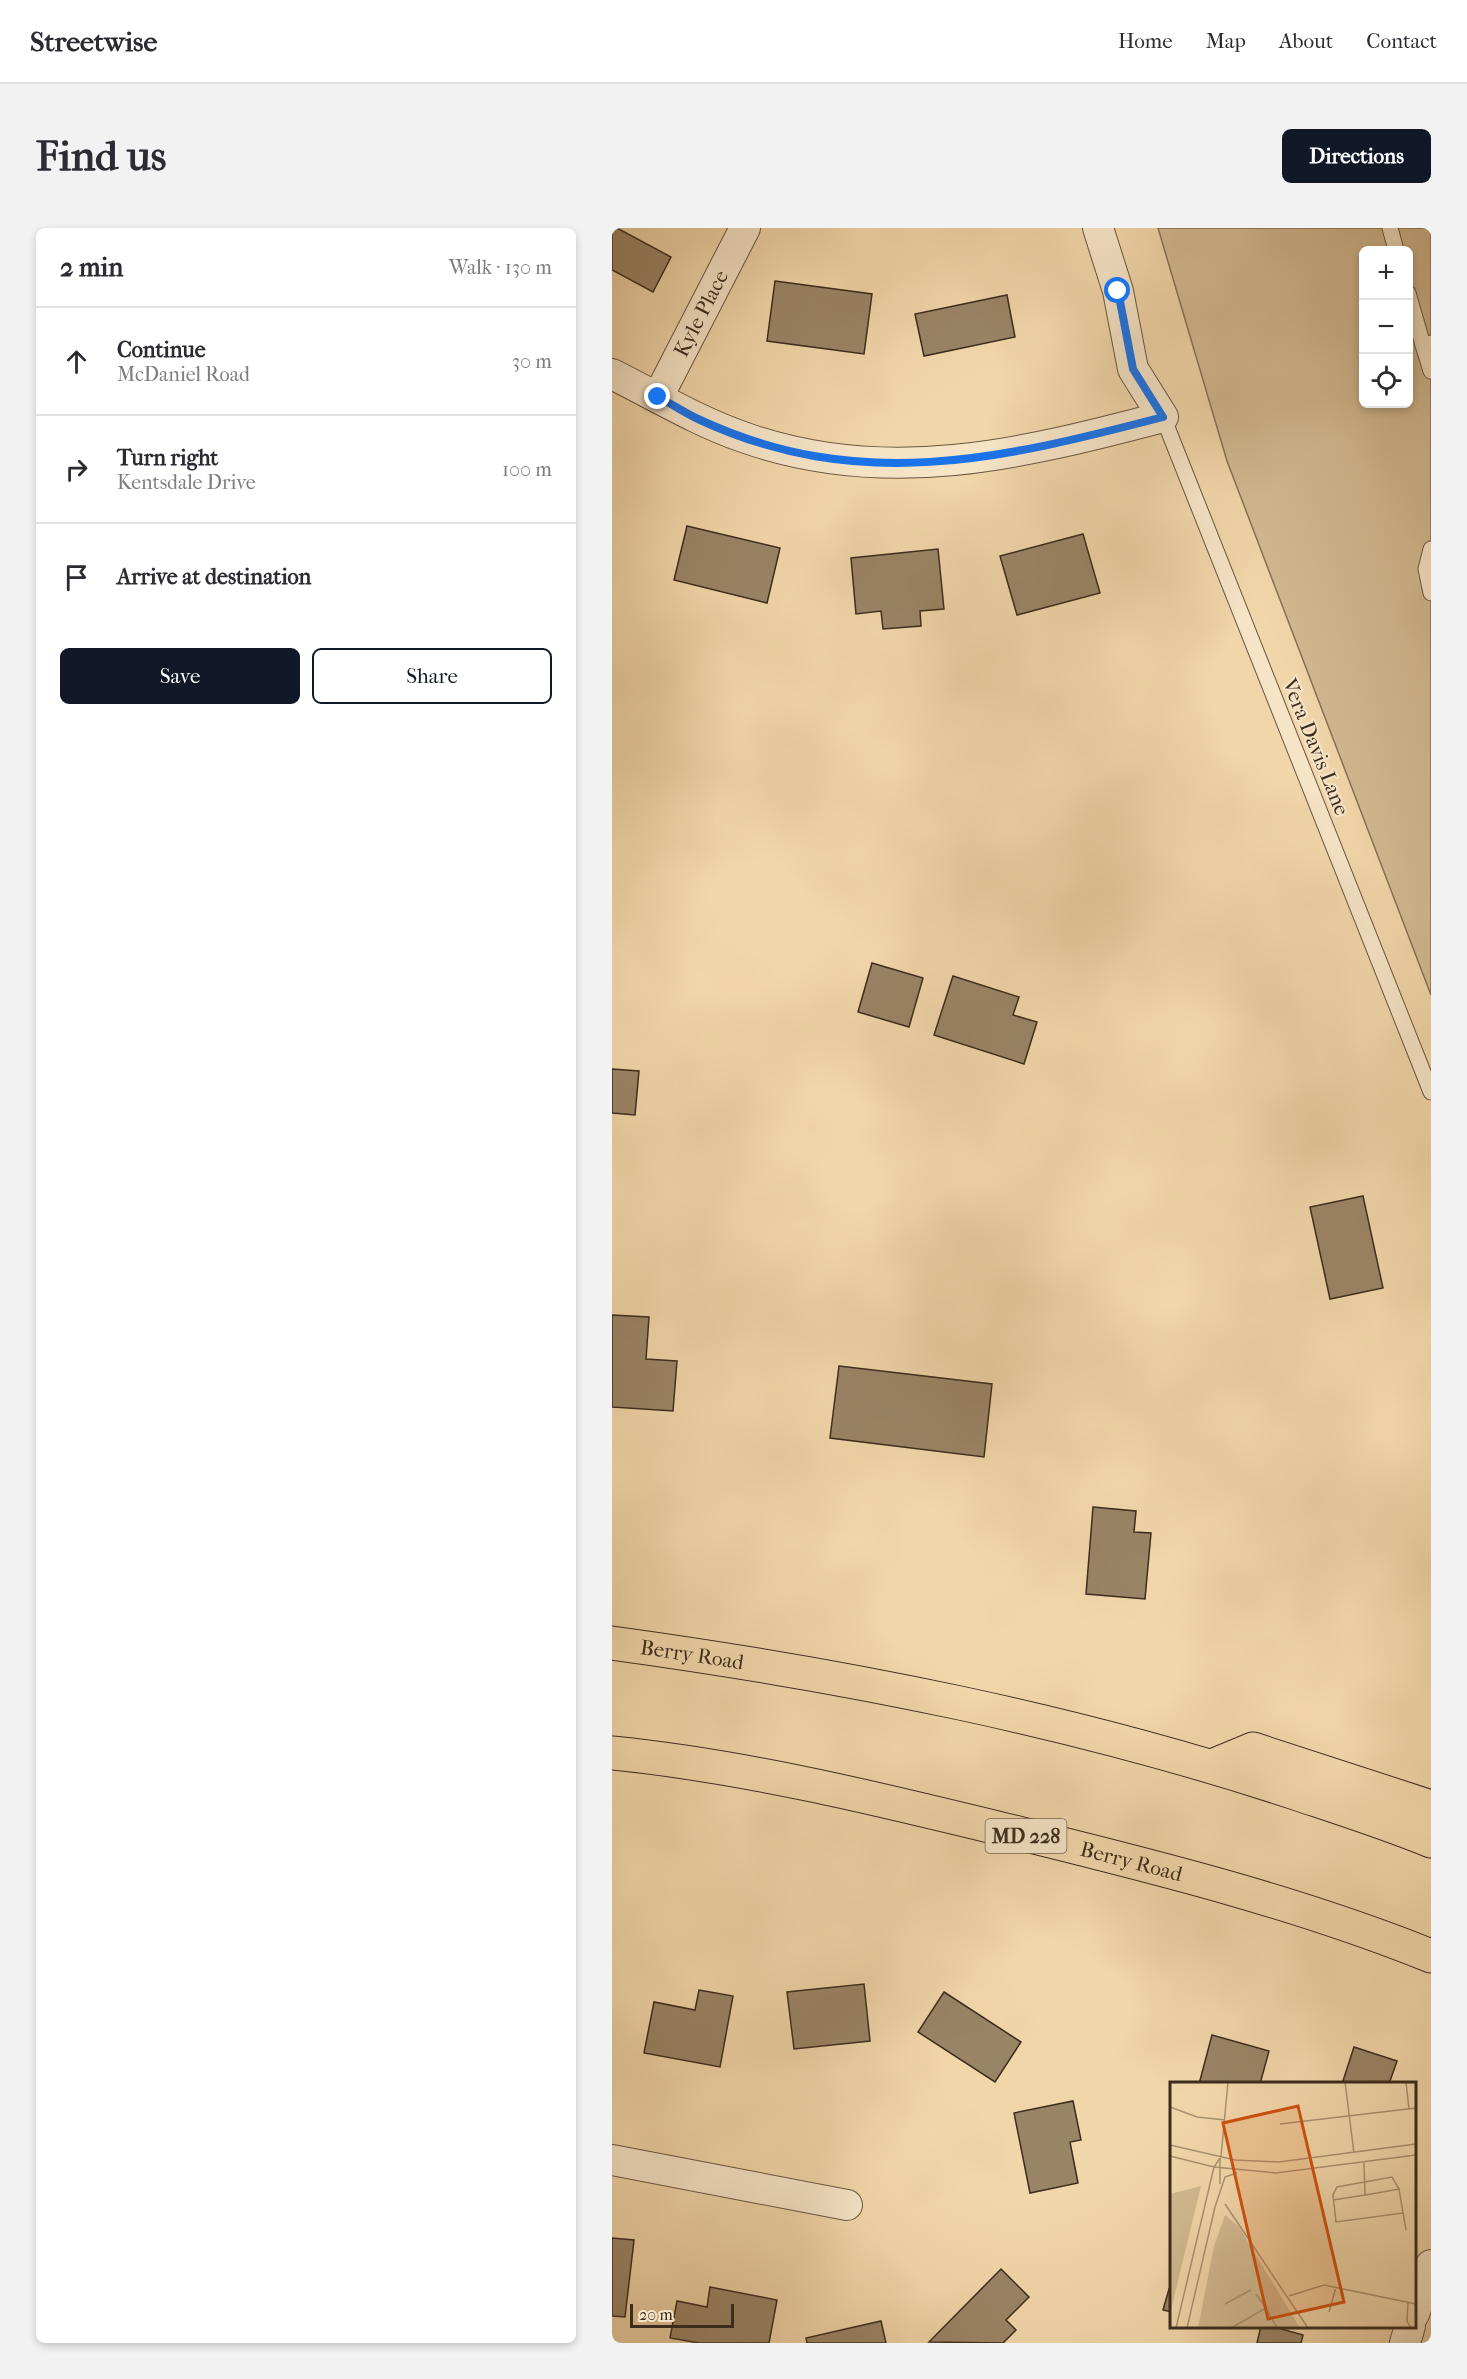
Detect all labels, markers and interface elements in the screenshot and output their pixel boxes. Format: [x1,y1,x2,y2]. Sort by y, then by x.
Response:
text: Streetwise [30,25,157,58]
text: Home [1118,29,1173,53]
text: Map [1206,29,1246,53]
text: About [1279,29,1333,53]
text: Contact [1366,29,1437,53]
button: Directions [1282,129,1431,183]
text: Find us [36,132,166,181]
map controls [1359,246,1413,408]
button: + [1359,246,1413,300]
text: 2 min [60,252,123,283]
text: Walk · 130 m [449,256,552,279]
street label: Kyle Place [669,266,733,361]
route start [1104,277,1130,303]
button: − [1359,300,1413,354]
text: Continue [117,337,206,363]
icon: ahead [60,345,93,378]
text: 30 m [512,350,552,373]
button: locate [1359,354,1413,408]
text: McDaniel Road [117,363,250,386]
route end [644,383,670,409]
text: Turn right [117,445,218,471]
icon: right [60,453,93,486]
text: 100 m [502,458,552,481]
text: Kentsdale Drive [117,471,256,494]
icon: arrive [60,561,93,594]
text: Arrive at destination [117,564,311,590]
button: Save [60,648,300,704]
button: Share [312,648,552,704]
street label: Vera Davis Lane [1277,674,1354,819]
street label: Berry Road [639,1635,746,1675]
road number: MD 228 [986,1819,1066,1853]
street label: Berry Road [1078,1837,1185,1887]
inset map [1170,2082,1416,2328]
scale bar [630,2301,734,2328]
text: 20 m [639,2305,673,2324]

